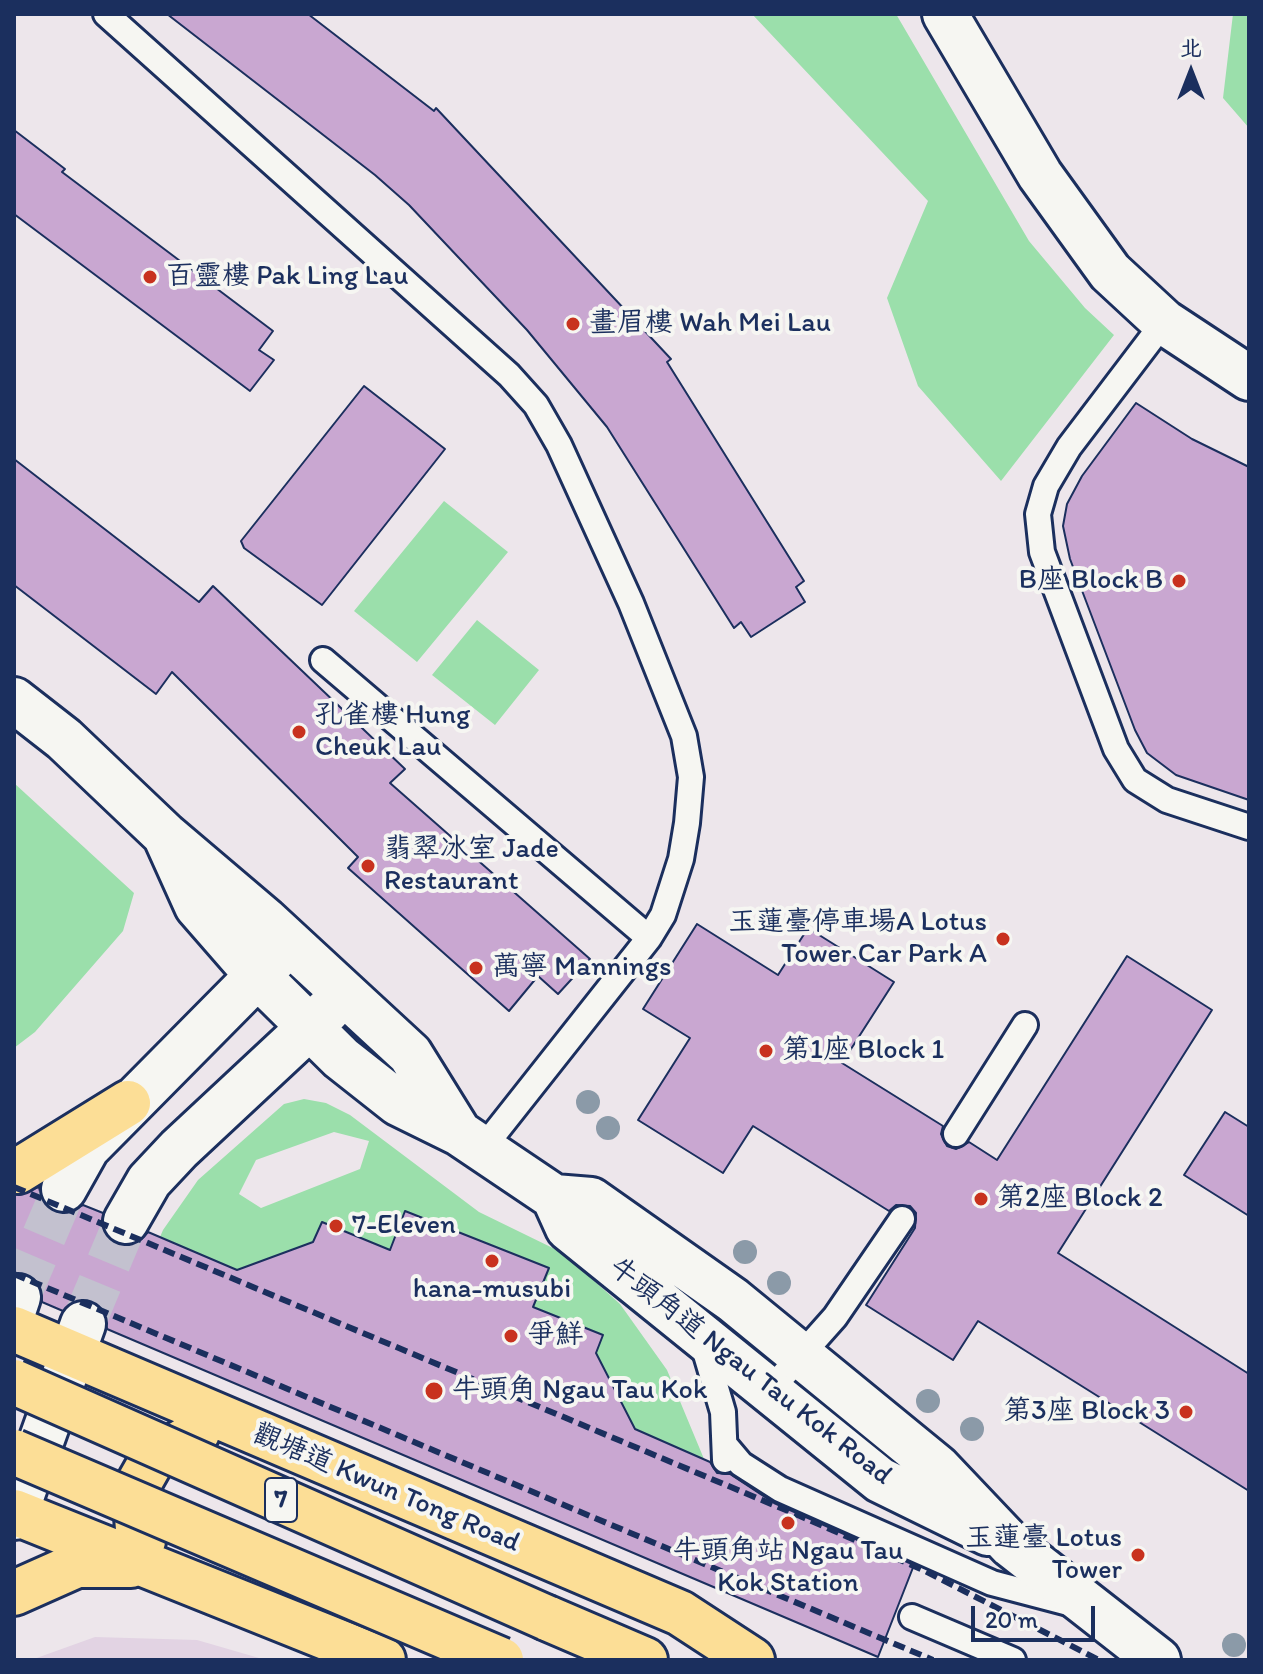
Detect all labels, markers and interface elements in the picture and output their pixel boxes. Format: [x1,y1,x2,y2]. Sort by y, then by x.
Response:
north arrow [1151,32,1231,112]
text: 北 [1180,34,1202,61]
place label: 百靈樓 Pak Ling Lau [166,260,408,294]
marker: 百靈樓 Pak Ling Lau [141,268,159,286]
place label: 畫眉樓 Wah Mei Lau [589,307,831,341]
marker: 畫眉樓 Wah Mei Lau [564,315,582,333]
place label: B座 Block B [1019,564,1163,598]
marker: B座 Block B [1170,572,1188,590]
place label: 孔雀樓 Hung Cheuk Lau [315,699,470,765]
marker: 孔雀樓 Hung Cheuk Lau [290,723,308,741]
place label: 翡翠冰室 Jade Restaurant [384,833,559,899]
marker: 翡翠冰室 Jade Restaurant [359,857,377,875]
place label: 玉蓮臺停車場A Lotus Tower Car Park A [728,906,987,972]
marker: 玉蓮臺停車場A Lotus Tower Car Park A [994,930,1012,948]
place label: 萬寧 Mannings [492,951,672,985]
marker: 萬寧 Mannings [467,959,485,977]
place label: 第1座 Block 1 [782,1034,944,1068]
marker: 第1座 Block 1 [757,1042,775,1060]
place label: 第2座 Block 2 [997,1182,1163,1216]
marker: 第2座 Block 2 [972,1190,990,1208]
place label: 7-Eleven [352,1209,456,1243]
marker: 7-Eleven [327,1217,345,1235]
street label: 牛頭角道 Ngau Tau Kok Road [602,1251,898,1493]
marker: hana-musubi [483,1252,501,1270]
place label: hana-musubi [413,1273,571,1307]
place label: 爭鮮 [527,1319,583,1353]
marker: 爭鮮 [502,1327,520,1345]
place label: 牛頭角 Ngau Tau Kok [452,1374,707,1408]
marker: 牛頭角 Ngau Tau Kok [423,1380,445,1402]
place label: 第3座 Block 3 [1003,1395,1170,1429]
marker: 第3座 Block 3 [1177,1403,1195,1421]
street label: 觀塘道 Kwun Tong Road [247,1417,525,1561]
road number: 7 [265,1478,297,1522]
marker: 牛頭角站 Ngau Tau Kok Station [779,1514,797,1532]
place label: 玉蓮臺 Lotus Tower [965,1522,1122,1588]
place label: 牛頭角站 Ngau Tau Kok Station [673,1535,903,1601]
marker: 玉蓮臺 Lotus Tower [1129,1546,1147,1564]
scale bar [975,1590,1099,1640]
text: 20 m [985,1605,1038,1634]

